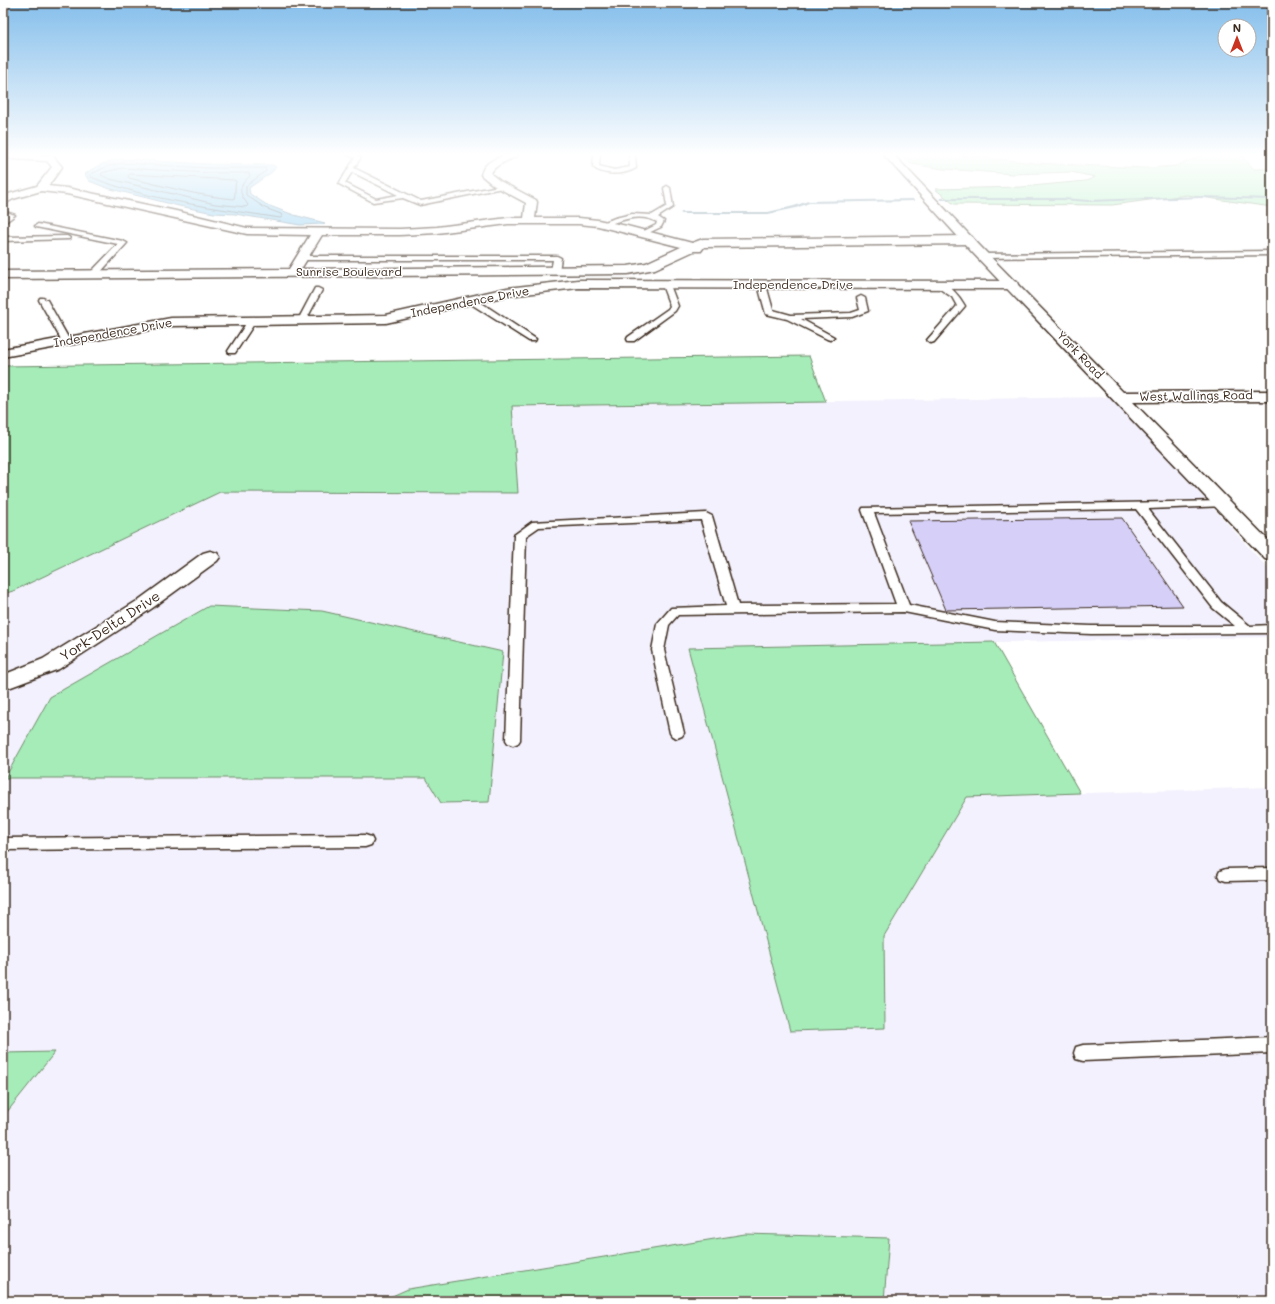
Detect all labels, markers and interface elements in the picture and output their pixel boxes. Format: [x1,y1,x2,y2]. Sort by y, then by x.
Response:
north arrow [1217,18,1257,58]
text: N [1233,20,1241,35]
street label: Sunrise Boulevard [296,263,402,279]
street label: Independence Drive [733,276,853,292]
street label: Independence Drive [409,282,530,320]
street label: Independence Drive [52,314,173,350]
street label: York Road [1054,327,1108,382]
street label: West Wallings Road [1139,386,1253,404]
street label: York-Delta Drive [56,586,164,665]

